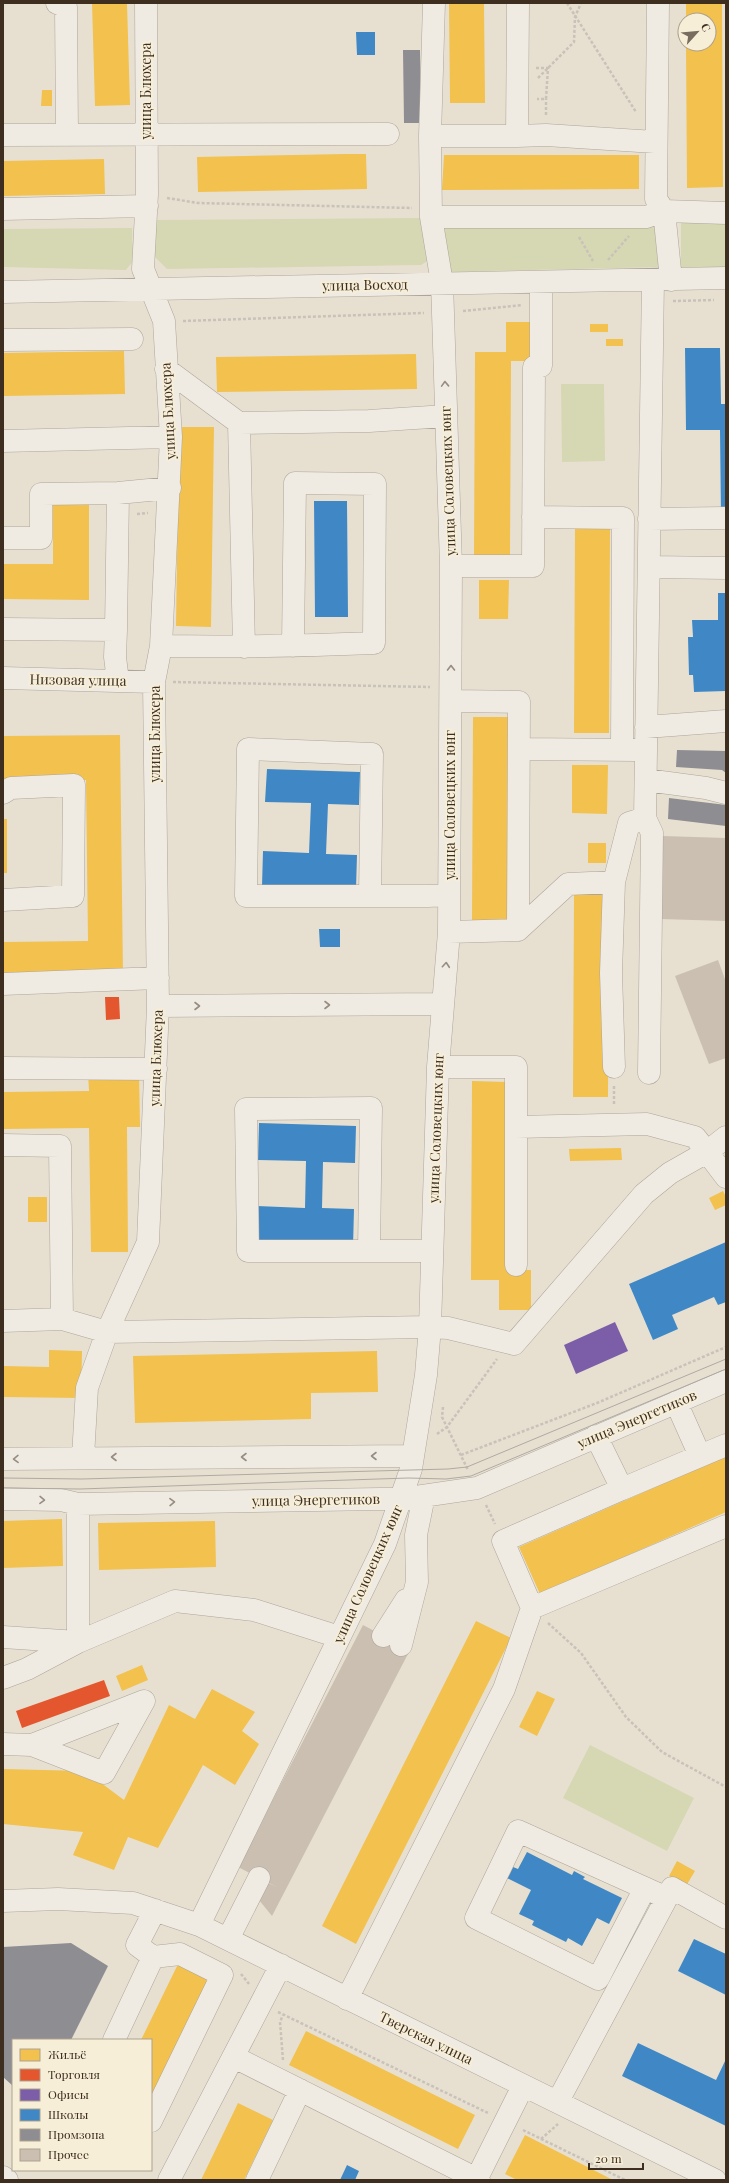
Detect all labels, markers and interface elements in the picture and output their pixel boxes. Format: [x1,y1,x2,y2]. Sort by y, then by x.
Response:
north arrow [677,12,717,52]
text: С [698,20,715,34]
street label: улица Блюхера [136,43,155,140]
street label: улица Восход [321,274,409,295]
street label: улица Блюхера [155,362,180,461]
one-way arrow [441,381,450,387]
street label: улица Соловецких юнг [435,405,460,557]
one-way arrow [447,665,455,671]
street label: Низовая улица [29,669,127,690]
street label: улица Блюхера [145,686,164,783]
street label: улица Соловецких юнг [440,729,459,881]
one-way arrow [441,962,450,968]
one-way arrow [324,1001,330,1009]
one-way arrow [194,1002,200,1010]
street label: улица Блюхера [144,1009,167,1108]
street label: улица Соловецких юнг [423,1052,448,1204]
street label: улица Энергетиков [573,1385,700,1453]
one-way arrow [371,1452,377,1460]
one-way arrow [111,1453,117,1461]
one-way arrow [241,1453,247,1461]
one-way arrow [13,1455,19,1463]
street label: улица Энергетиков [251,1489,380,1510]
one-way arrow [39,1496,45,1504]
one-way arrow [169,1498,175,1506]
street label: улица Соловецких юнг [328,1501,407,1647]
street label: Тверская улица [376,2007,476,2068]
legend [12,2039,152,2171]
text: Жильё [48,2046,86,2062]
text: Торговля [48,2066,101,2082]
text: Офисы [48,2086,89,2102]
text: Школы [48,2106,88,2122]
text: Промзона [48,2126,105,2142]
scale bar [589,2145,643,2171]
text: Прочее [48,2146,89,2162]
text: 20 m [595,2150,622,2166]

